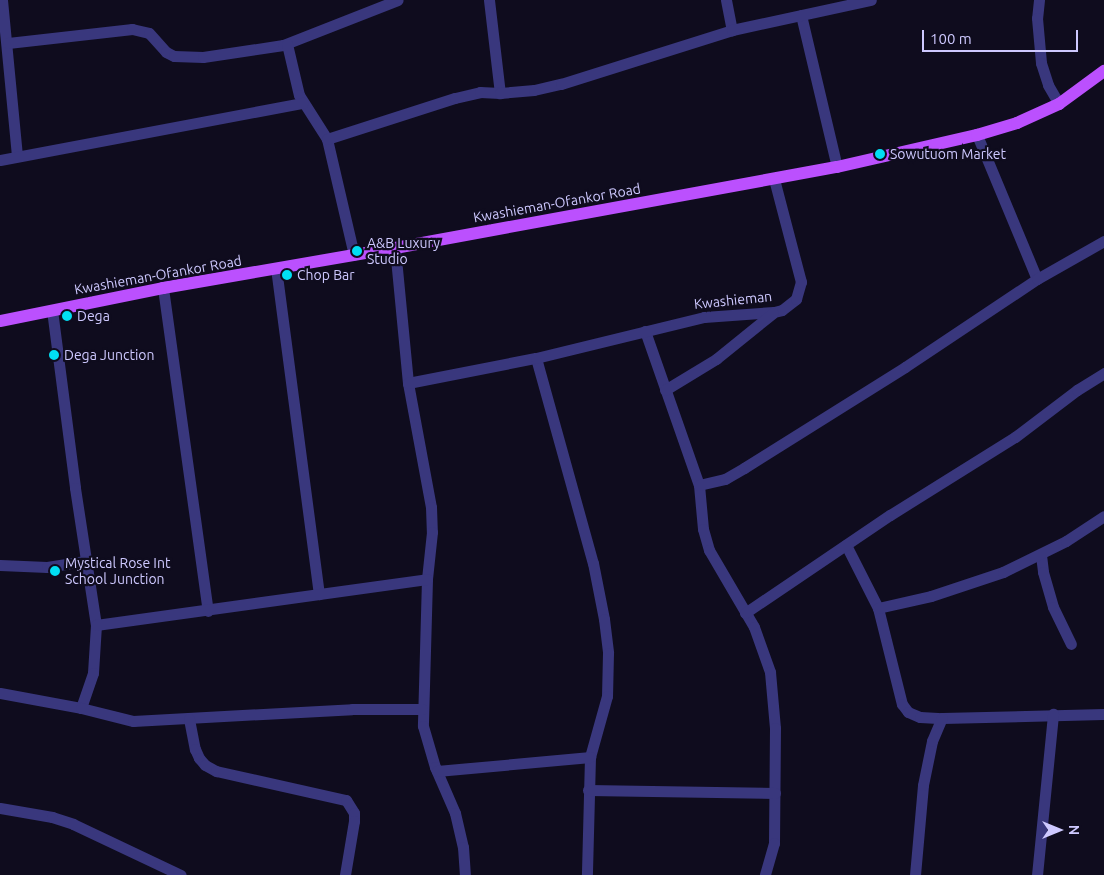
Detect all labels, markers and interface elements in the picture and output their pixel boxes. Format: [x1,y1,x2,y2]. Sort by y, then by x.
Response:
scale bar [924,20,1080,52]
text: 100 m [930,30,972,47]
place label: Sowutuom Market [890,146,1006,162]
marker: Sowutuom Market [874,148,886,160]
street label: Kwashieman-Ofankor Road [472,180,642,226]
place label: A&B Luxury Studio [367,235,440,268]
marker: A&B Luxury Studio [351,245,363,257]
street label: Kwashieman-Ofankor Road [73,252,243,298]
place label: Chop Bar [297,267,355,283]
marker: Chop Bar [281,269,293,281]
street label: Kwashieman [693,288,773,312]
place label: Dega [77,308,110,324]
marker: Dega [61,310,73,322]
place label: Dega Junction [64,347,155,363]
marker: Dega Junction [48,349,60,361]
place label: Mystical Rose Int School Junction [65,555,170,588]
marker: Mystical Rose Int School Junction [49,565,61,577]
north arrow [1034,805,1084,855]
text: N [1066,825,1082,835]

